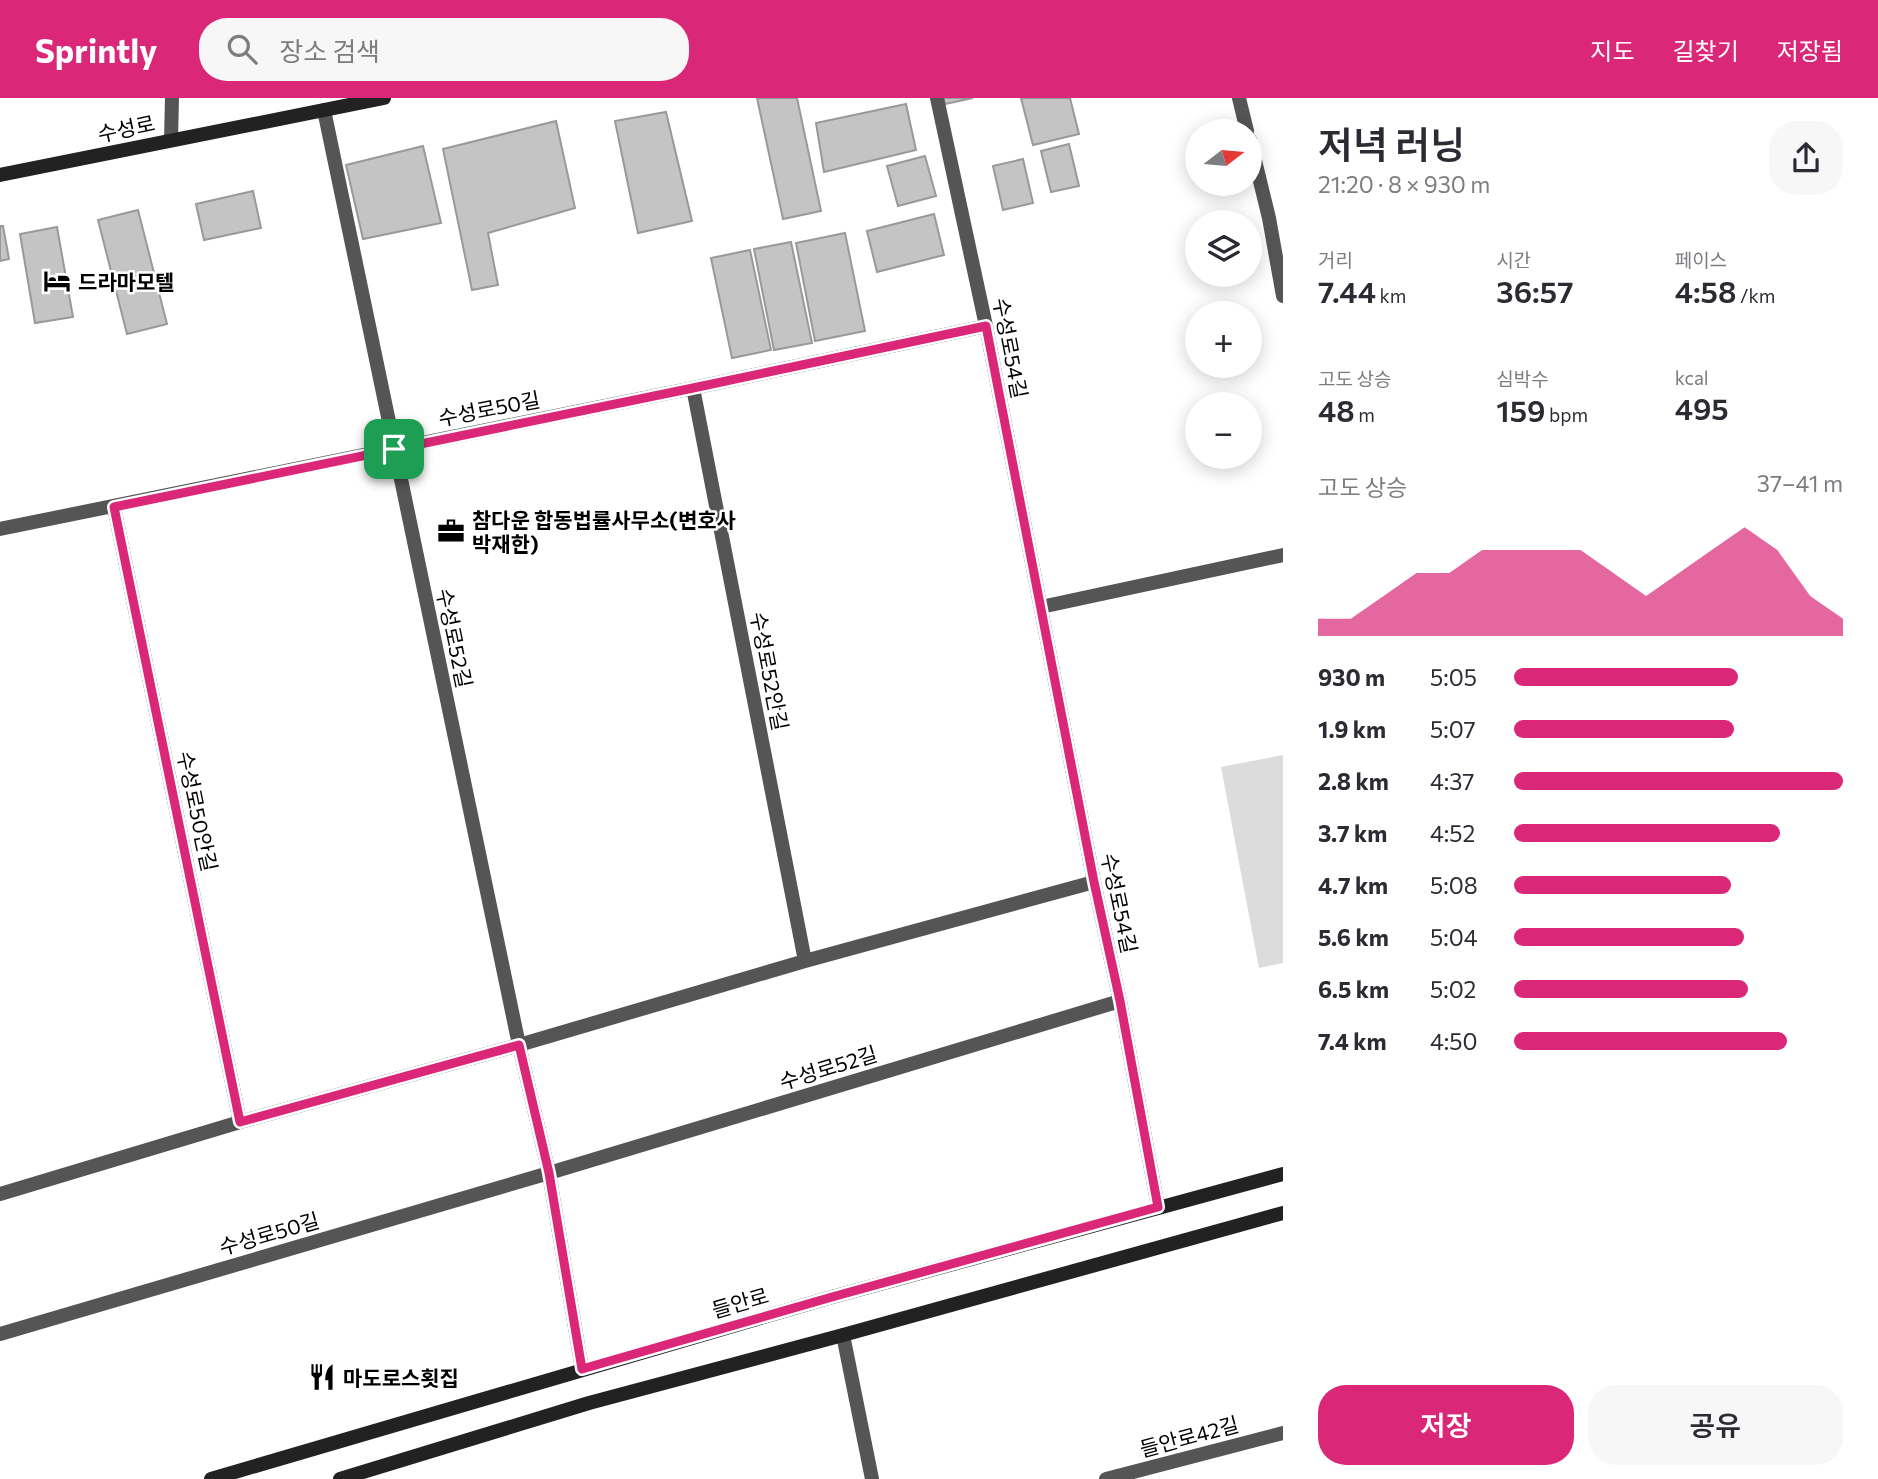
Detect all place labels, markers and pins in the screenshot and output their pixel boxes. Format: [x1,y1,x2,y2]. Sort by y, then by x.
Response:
hotel icon: 드라마모텔 [42,266,72,296]
place label: 드라마모텔 [78,269,175,294]
pin [364,419,424,479]
place label: 참다운 합동법률사무소(변호사 박재한) [472,507,736,556]
office icon: 참다운 합동법률사무소(변호사 박재한) [436,516,466,546]
restaurant icon: 마도로스횟집 [307,1362,337,1392]
place label: 마도로스횟집 [343,1365,459,1390]

